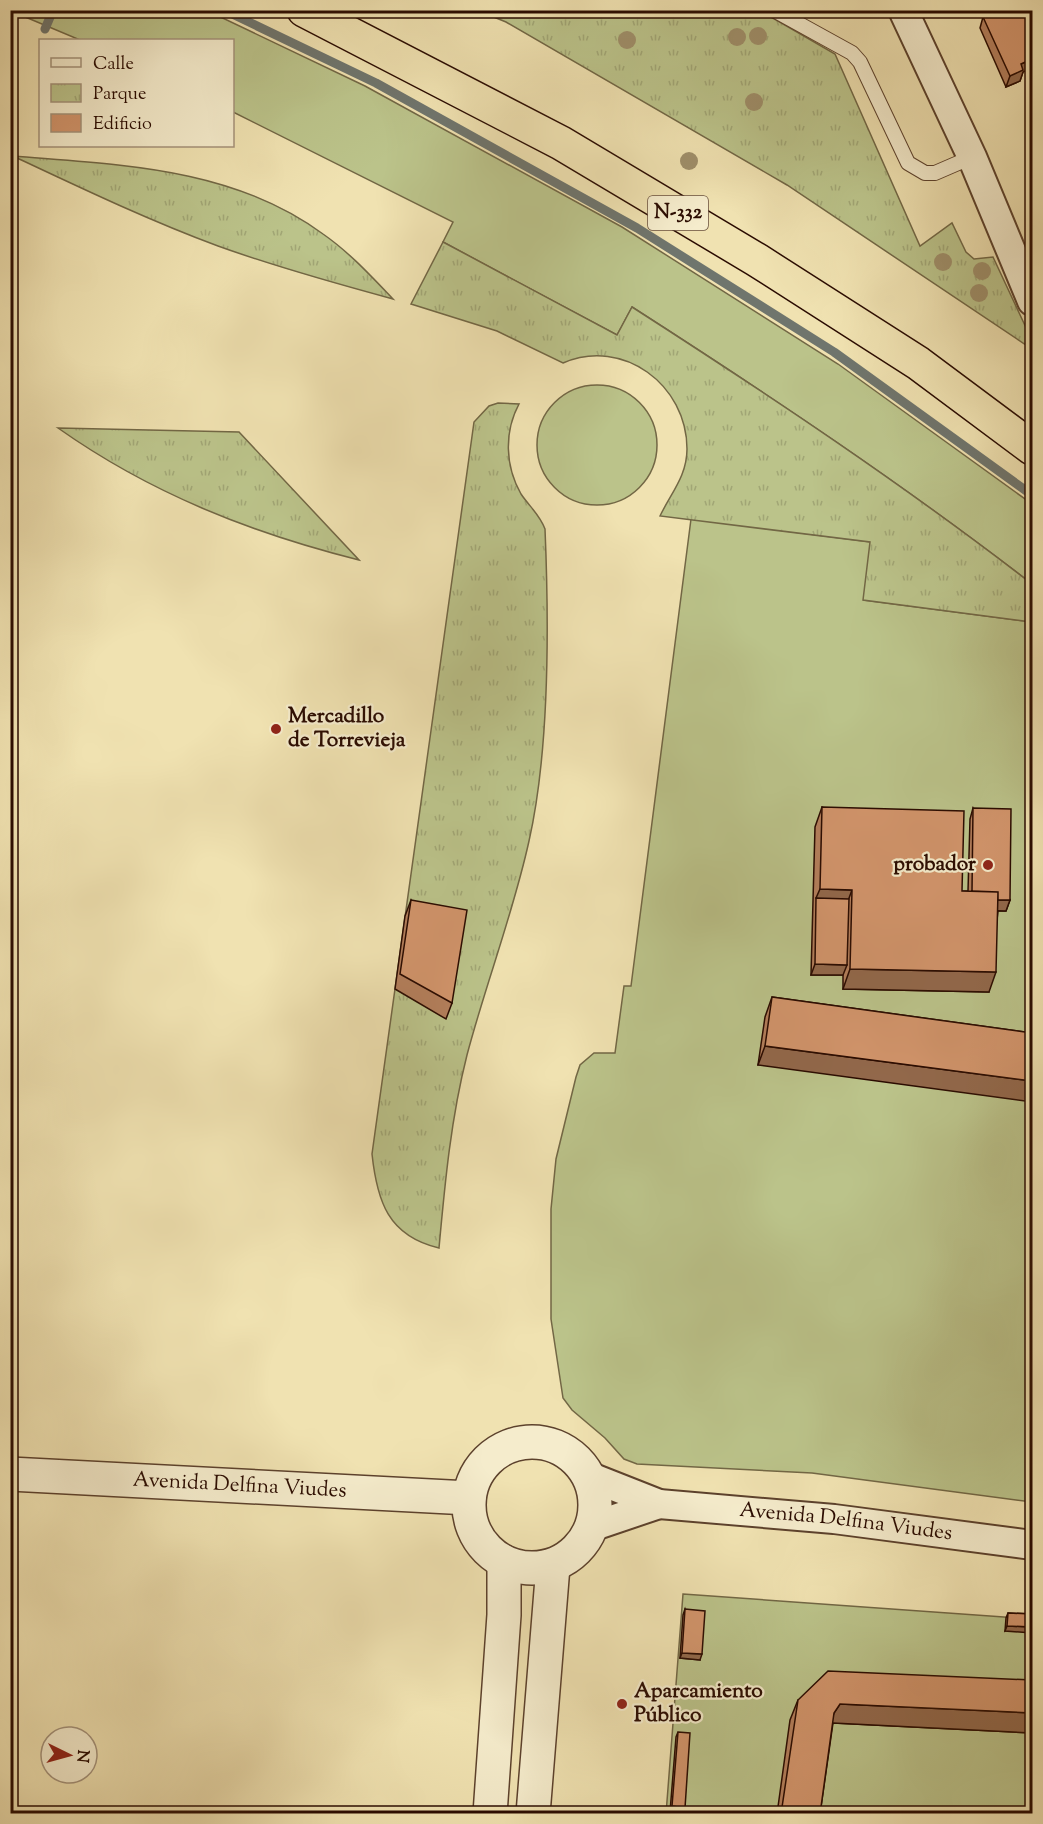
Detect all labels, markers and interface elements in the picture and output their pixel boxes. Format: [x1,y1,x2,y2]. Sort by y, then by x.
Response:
legend [39,39,234,147]
text: Calle [93,52,134,78]
text: Parque [93,82,146,108]
text: Edificio [93,112,152,138]
road number: N-332 [648,196,708,230]
place label: Mercadillo de Torrevieja [288,702,406,756]
marker: Mercadillo de Torrevieja [269,722,283,736]
place label: probador [893,850,976,880]
marker: probador [981,858,995,872]
street label: Avenida Delfina Viudes [132,1465,347,1507]
street label: Avenida Delfina Viudes [738,1496,954,1549]
place label: Aparcamiento Público [634,1677,763,1731]
marker: Aparcamiento Público [615,1697,629,1711]
north arrow [39,1725,99,1785]
text: N [69,1749,93,1764]

